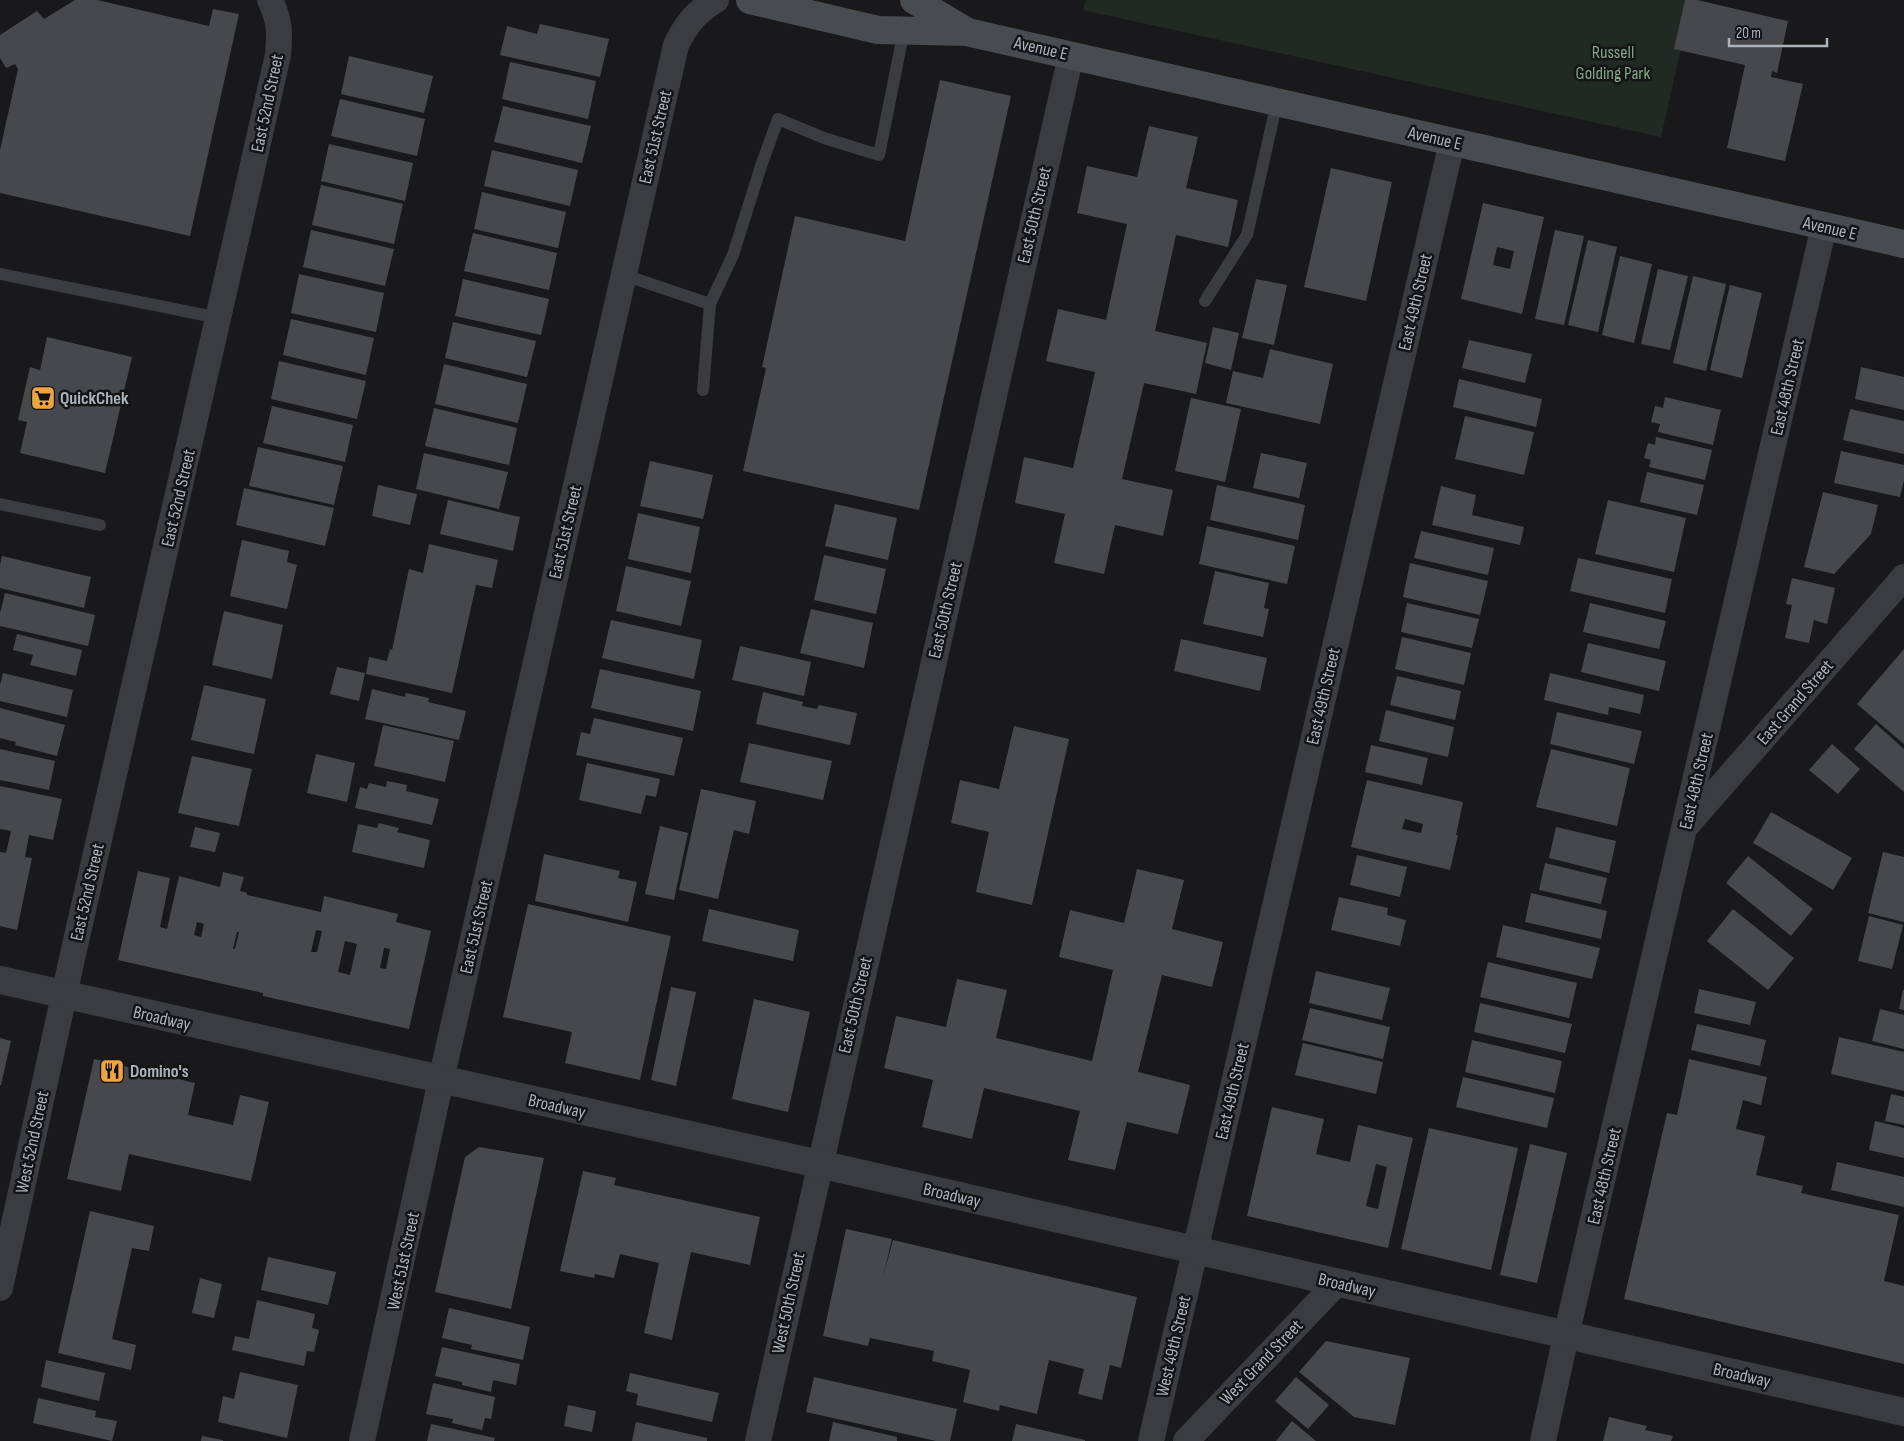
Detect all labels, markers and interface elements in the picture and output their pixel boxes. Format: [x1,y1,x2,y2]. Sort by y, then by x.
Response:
scale bar [1729,15,1826,47]
text: 20 m [1736,24,1761,43]
street label: Avenue E [1011,32,1070,65]
park label: Russell Golding Park [1576,42,1651,84]
street label: East 52nd Street [247,52,288,154]
street label: East 51st Street [635,88,677,186]
street label: Avenue E [1405,122,1464,155]
street label: East 50th Street [1013,164,1056,265]
street label: Avenue E [1800,212,1859,245]
street label: East 49th Street [1394,251,1437,353]
street label: East 48th Street [1766,336,1809,437]
supermarket icon: QuickChek [30,385,56,411]
place label: QuickChek [60,388,129,409]
street label: East 52nd Street [157,447,200,549]
street label: East 51st Street [545,483,587,581]
street label: East 50th Street [924,559,967,660]
street label: East 49th Street [1302,645,1345,747]
street label: East Grand Street [1753,655,1838,749]
street label: East 48th Street [1675,730,1718,831]
street label: East 52nd Street [66,841,109,943]
street label: East 51st Street [456,878,498,976]
street label: East 50th Street [834,954,877,1055]
street label: Broadway [131,1002,193,1035]
street label: East 49th Street [1211,1040,1254,1142]
restaurant icon: Domino's [99,1058,125,1084]
place label: Domino's [130,1061,189,1082]
street label: West 52nd Street [11,1089,54,1195]
street label: Broadway [526,1090,588,1123]
street label: East 48th Street [1583,1125,1626,1226]
street label: Broadway [921,1179,983,1212]
street label: West 51st Street [383,1210,424,1312]
street label: West 50th Street [768,1250,810,1356]
street label: Broadway [1316,1269,1378,1302]
street label: West 49th Street [1152,1293,1195,1399]
street label: West Grand Street [1215,1315,1308,1409]
street label: Broadway [1711,1359,1773,1392]

